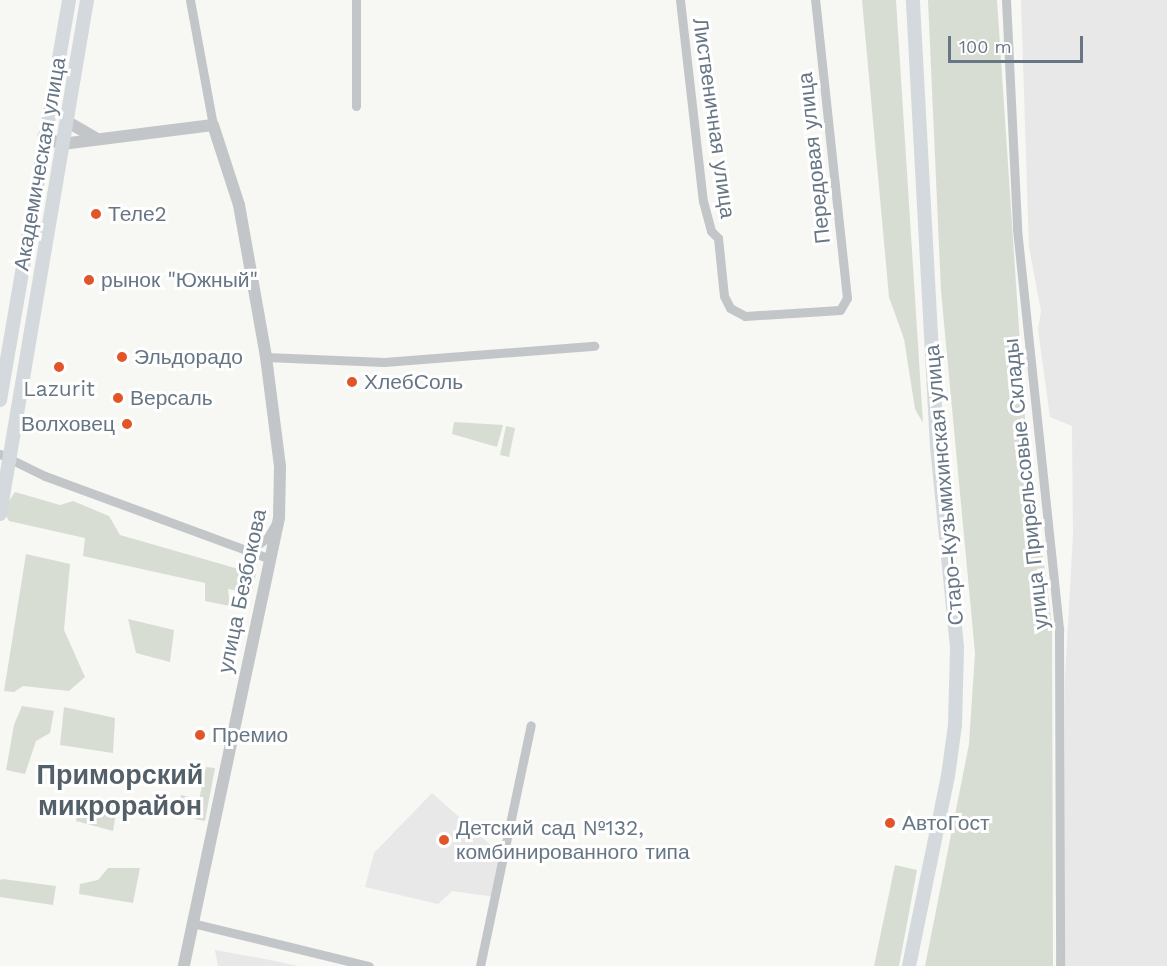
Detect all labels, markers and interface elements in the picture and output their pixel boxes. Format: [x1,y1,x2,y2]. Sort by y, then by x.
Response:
street label: Лиственичная улица [687,16,741,220]
scale bar [951,24,1086,62]
text: 100 m [959,36,1012,57]
street label: Академическая улица [9,55,71,273]
street label: Передовая улица [792,71,836,245]
place label: Теле2 [108,201,167,227]
marker: Теле2 [89,207,103,221]
place label: рынок "Южный" [101,267,258,293]
marker: рынок "Южный" [82,273,96,287]
street label: улица Прирельсовые Склады [998,337,1054,631]
place label: Эльдорадо [134,344,243,370]
street label: Старо-Кузьмихинская улица [919,344,969,626]
marker: Эльдорадо [115,350,129,364]
marker: Lazurit [52,360,66,374]
place label: ХлебСоль [364,369,463,395]
marker: ХлебСоль [345,375,359,389]
place label: Lazurit [23,376,95,402]
place label: Версаль [130,385,213,411]
marker: Версаль [111,391,125,405]
place label: Волховец [21,411,115,437]
marker: Волховец [120,417,134,431]
street label: улица Безбокова [212,507,272,675]
place label: Премио [212,722,288,748]
marker: Премио [193,728,207,742]
district label: Приморский микрорайон [37,759,203,822]
place label: АвтоГост [902,810,990,836]
place label: Детский сад №132, комбинированного типа [456,815,690,865]
marker: АвтоГост [883,816,897,830]
marker: Детский сад №132, комбинированного типа [437,833,451,847]

